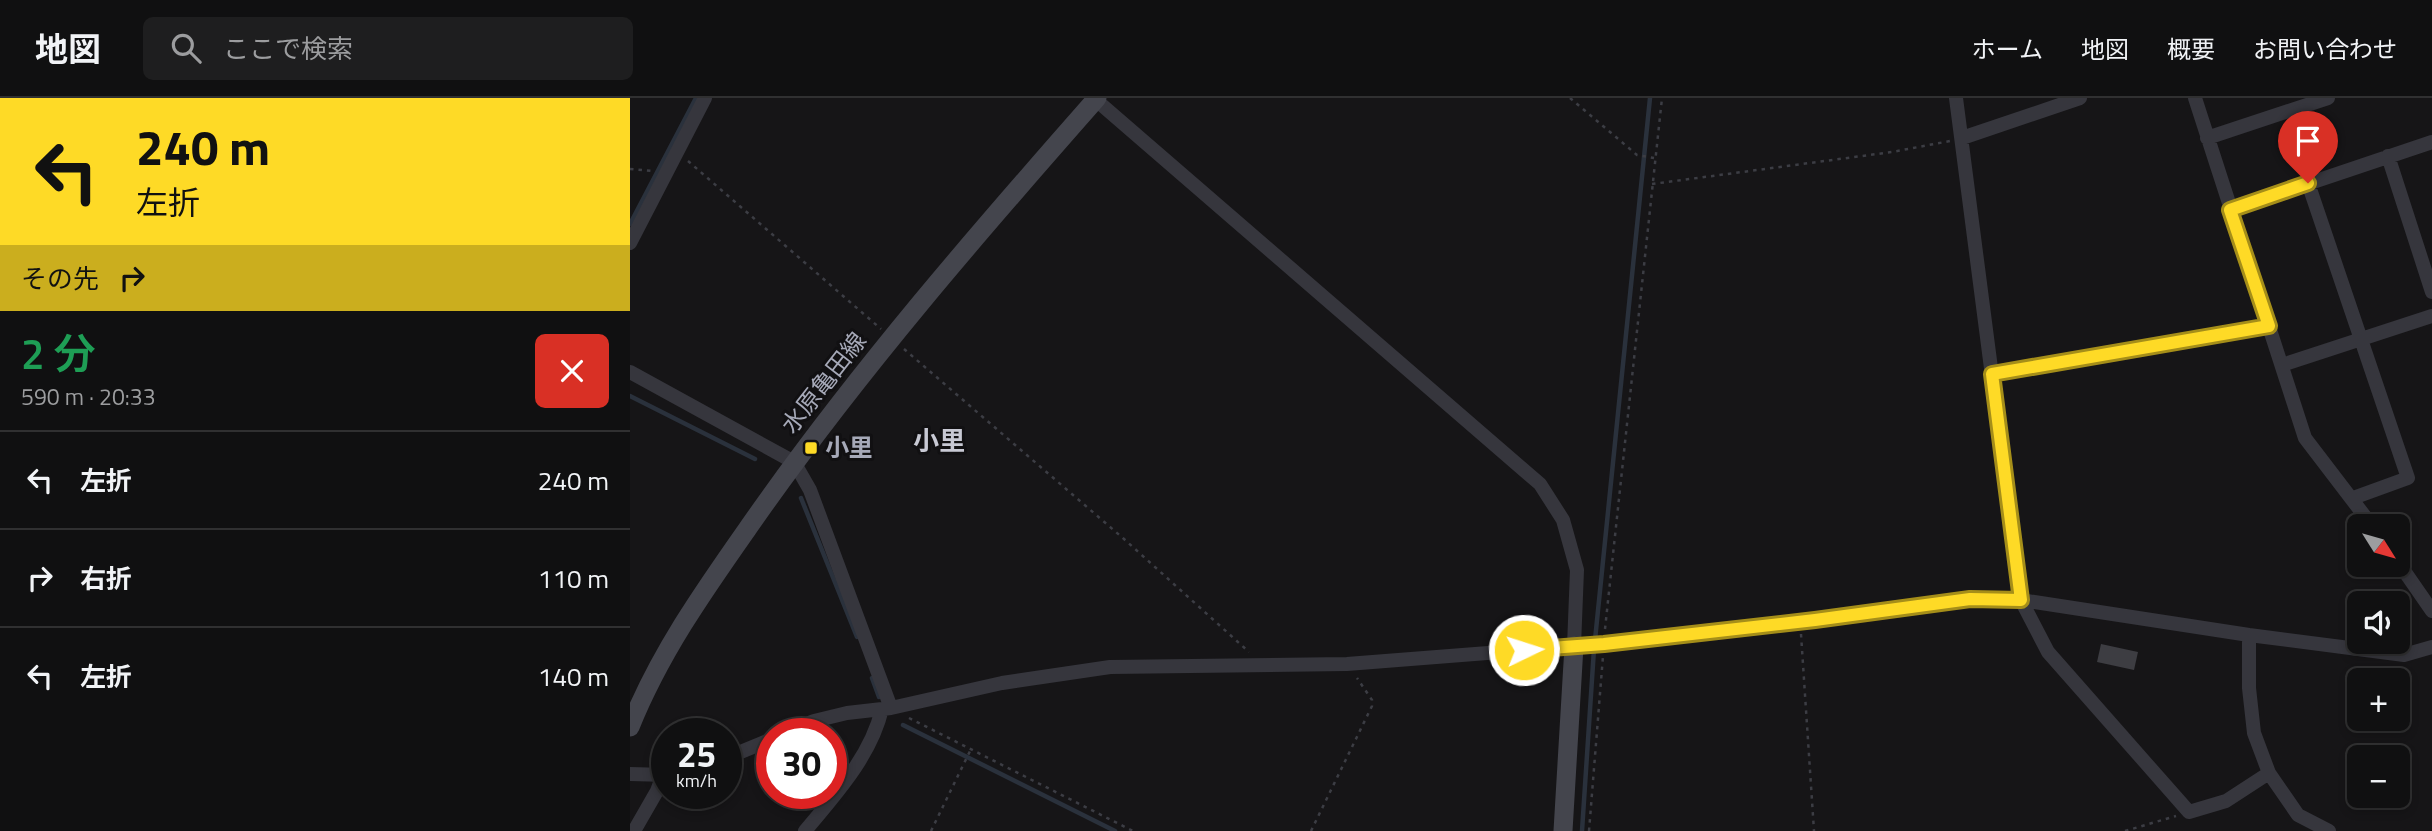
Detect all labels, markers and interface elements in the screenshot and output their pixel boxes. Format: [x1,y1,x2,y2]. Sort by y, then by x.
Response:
search box [143,17,633,80]
text: 地図 [35,24,101,74]
icon: search [167,29,205,67]
text: ここで検索 [223,29,353,68]
text: ホーム [1972,31,2043,67]
text: 地図 [2081,31,2129,67]
text: 概要 [2167,31,2215,67]
text: お問い合わせ [2253,31,2397,67]
text: 240 m [136,109,270,184]
pin [2278,111,2338,183]
icon: arrive [2289,122,2327,160]
icon: left [21,126,112,217]
text: 左折 [136,178,200,226]
text: その先 [21,259,99,298]
icon: right [113,259,151,297]
text: 2 分 [21,321,96,385]
street label: 水原亀田線 [772,324,874,441]
button: close [535,334,609,408]
text: 590 m · 20:33 [21,379,156,414]
district label: 小里 [913,421,965,460]
place label: 小里 [825,429,873,465]
marker: 小里 [803,440,819,456]
icon: left [21,461,59,499]
text: 左折 [80,461,132,500]
text: 240 m [538,461,609,500]
north arrow [2347,514,2410,578]
map controls [2347,514,2410,808]
icon: right [21,559,59,597]
text: 右折 [80,559,132,598]
text: 110 m [538,559,609,598]
button: sound [2347,591,2410,654]
position arrow [1487,613,1561,687]
icon: left [21,657,59,695]
text: 左折 [80,657,132,696]
text: 140 m [538,657,609,696]
button: + [2347,668,2410,731]
speed limit sign: 30 [756,718,847,809]
text: 25 [677,727,716,781]
button: − [2347,745,2410,808]
text: km/h [676,767,717,794]

